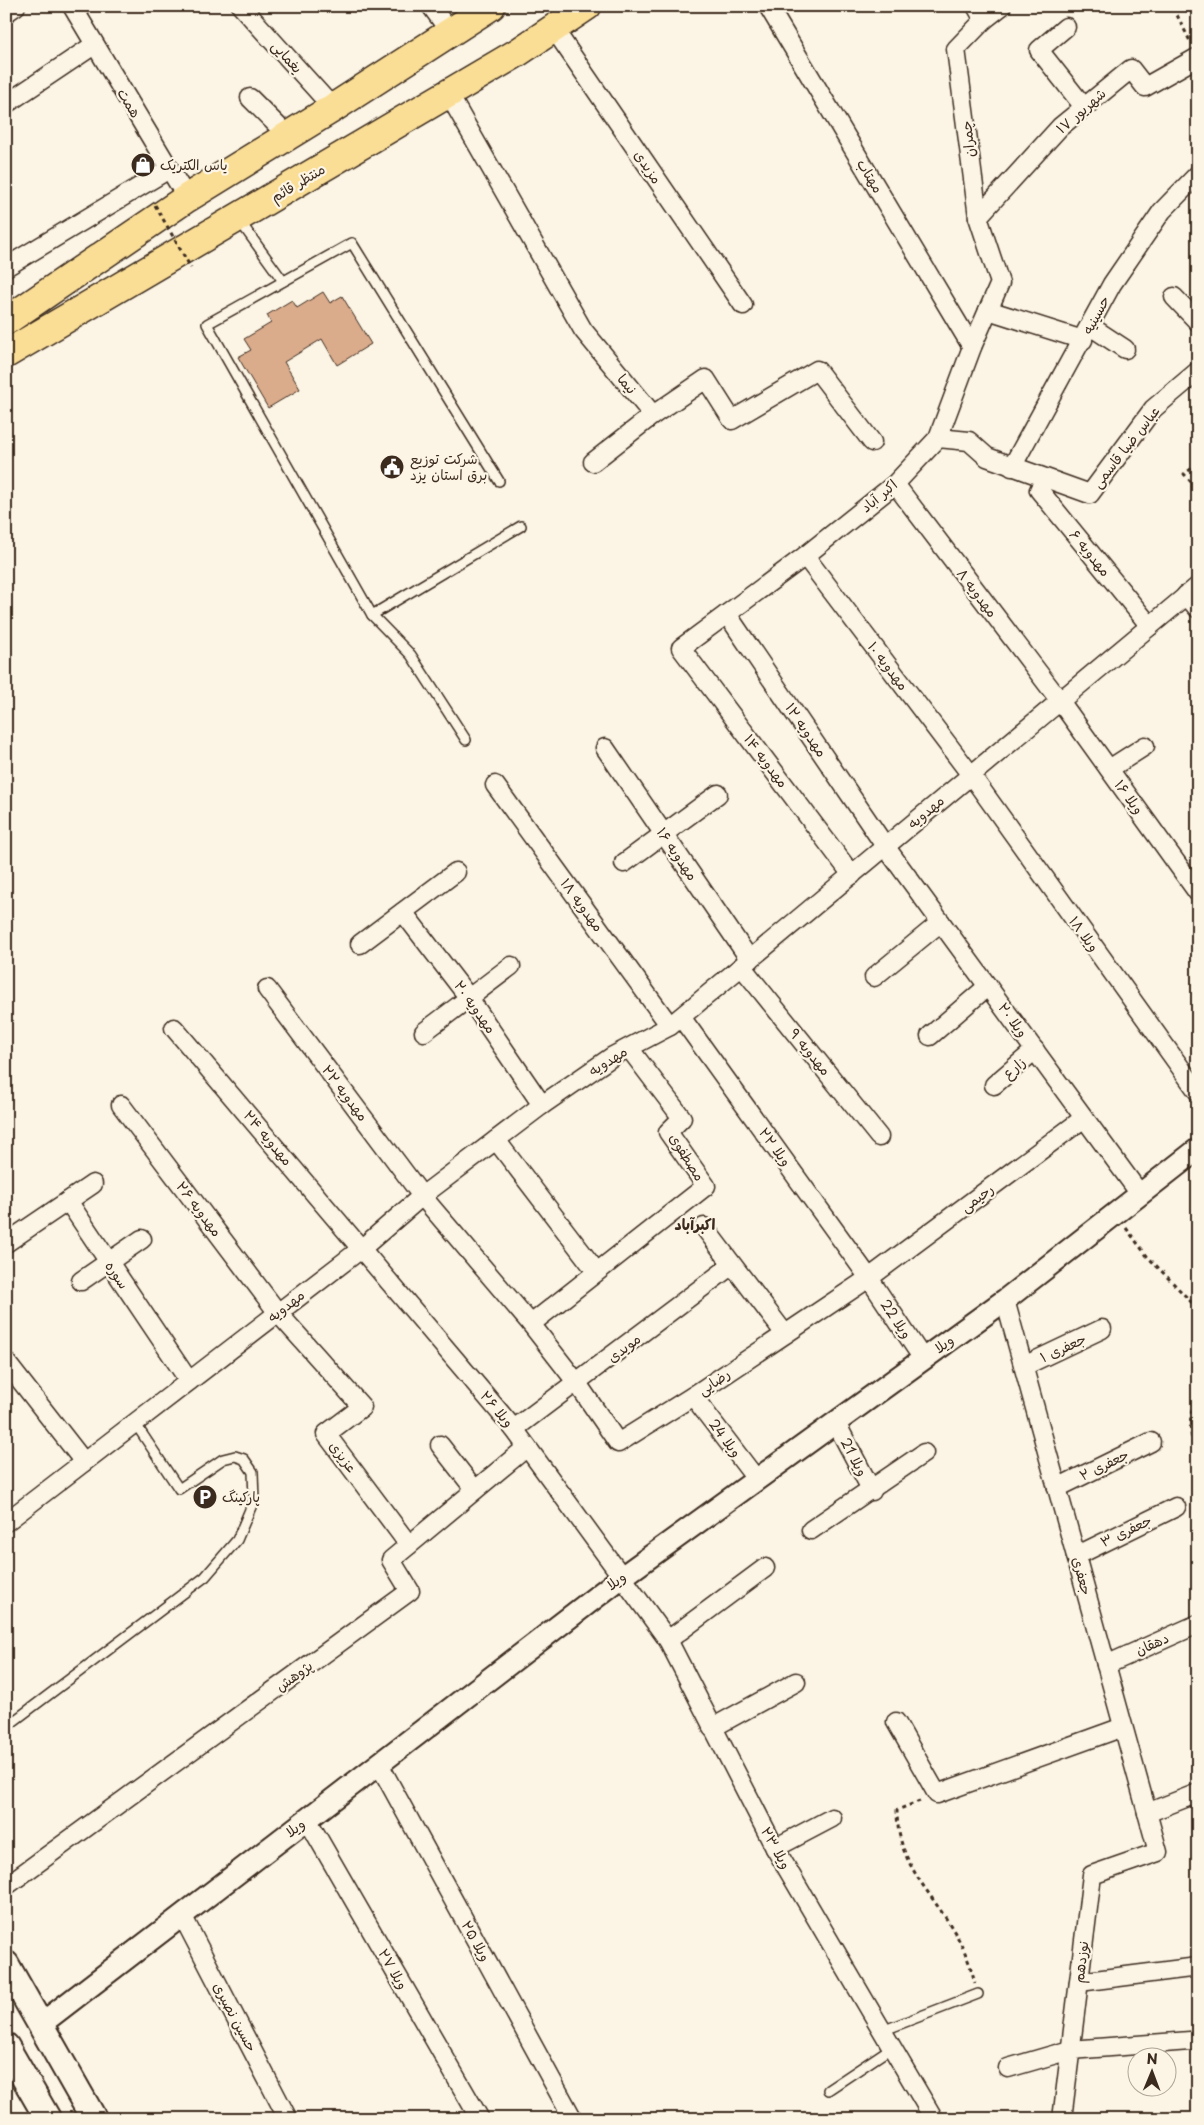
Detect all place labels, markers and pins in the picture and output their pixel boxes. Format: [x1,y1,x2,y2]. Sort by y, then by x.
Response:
shop icon: یاس الکتریک [130,152,156,178]
place label: یاس الکتریک [160,154,228,175]
place label: شرکت توزیع برق استان یزد [410,448,487,485]
public building icon: شرکت توزیع برق استان یزد [379,454,405,480]
parking icon: پارکینگ [192,1484,218,1510]
place label: پارکینگ [222,1486,260,1507]

